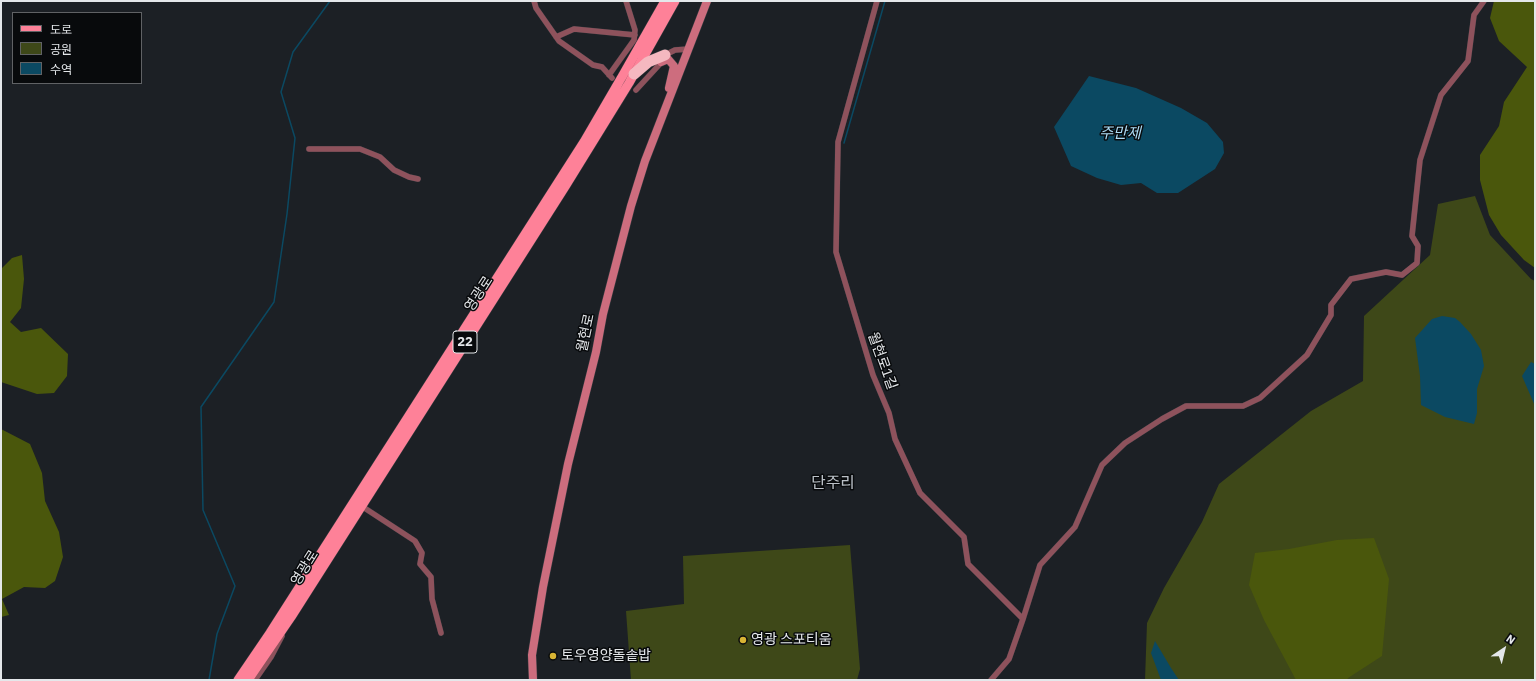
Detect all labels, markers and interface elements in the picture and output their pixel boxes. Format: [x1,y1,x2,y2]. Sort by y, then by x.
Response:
legend [12,12,142,84]
text: 도로 [50,22,72,37]
text: 공원 [50,42,72,57]
text: 수역 [50,62,72,77]
water label: 주만제 [1099,125,1141,143]
street label: 영광로 [461,273,497,315]
street label: 월현로 [574,312,598,354]
street label: 월현로1길 [864,330,900,392]
road number: 22 [453,331,477,353]
district label: 단주리 [811,473,855,493]
street label: 영광로 [288,547,322,589]
north arrow [1484,629,1524,669]
text: N [1504,631,1518,647]
place label: 영광 스포티움 [751,632,832,648]
marker: 영광 스포티움 [738,635,748,645]
place label: 토우영양돌솥밥 [561,648,651,664]
marker: 토우영양돌솥밥 [548,651,558,661]

